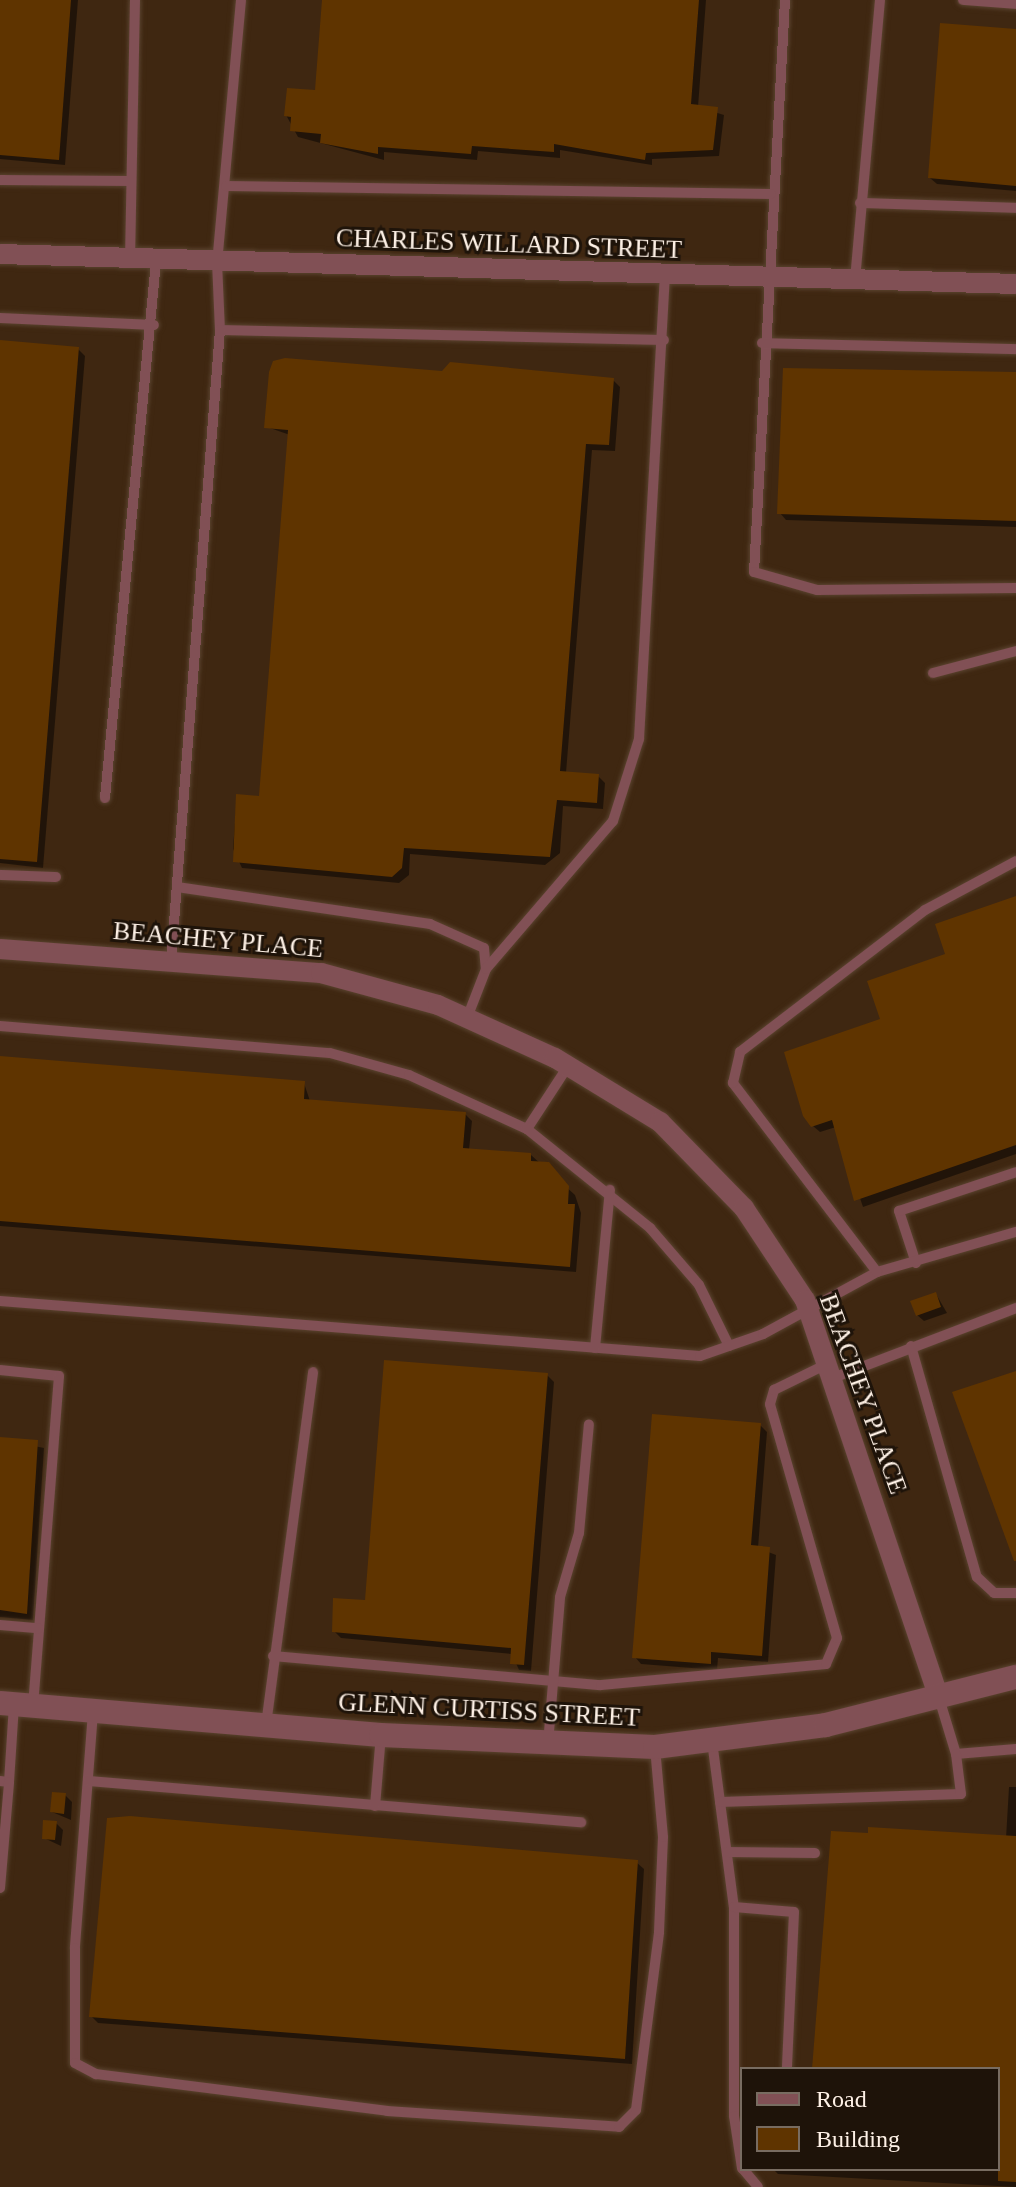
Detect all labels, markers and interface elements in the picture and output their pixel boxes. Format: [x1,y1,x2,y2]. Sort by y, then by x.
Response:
street label: CHARLES WILLARD STREET [335,222,683,266]
street label: BEACHEY PLACE [111,915,325,965]
street label: BEACHEY PLACE [812,1289,914,1499]
street label: GLENN CURTISS STREET [338,1687,640,1733]
legend [740,2067,1000,2171]
text: Road [816,2086,867,2112]
text: Building [816,2126,900,2152]

